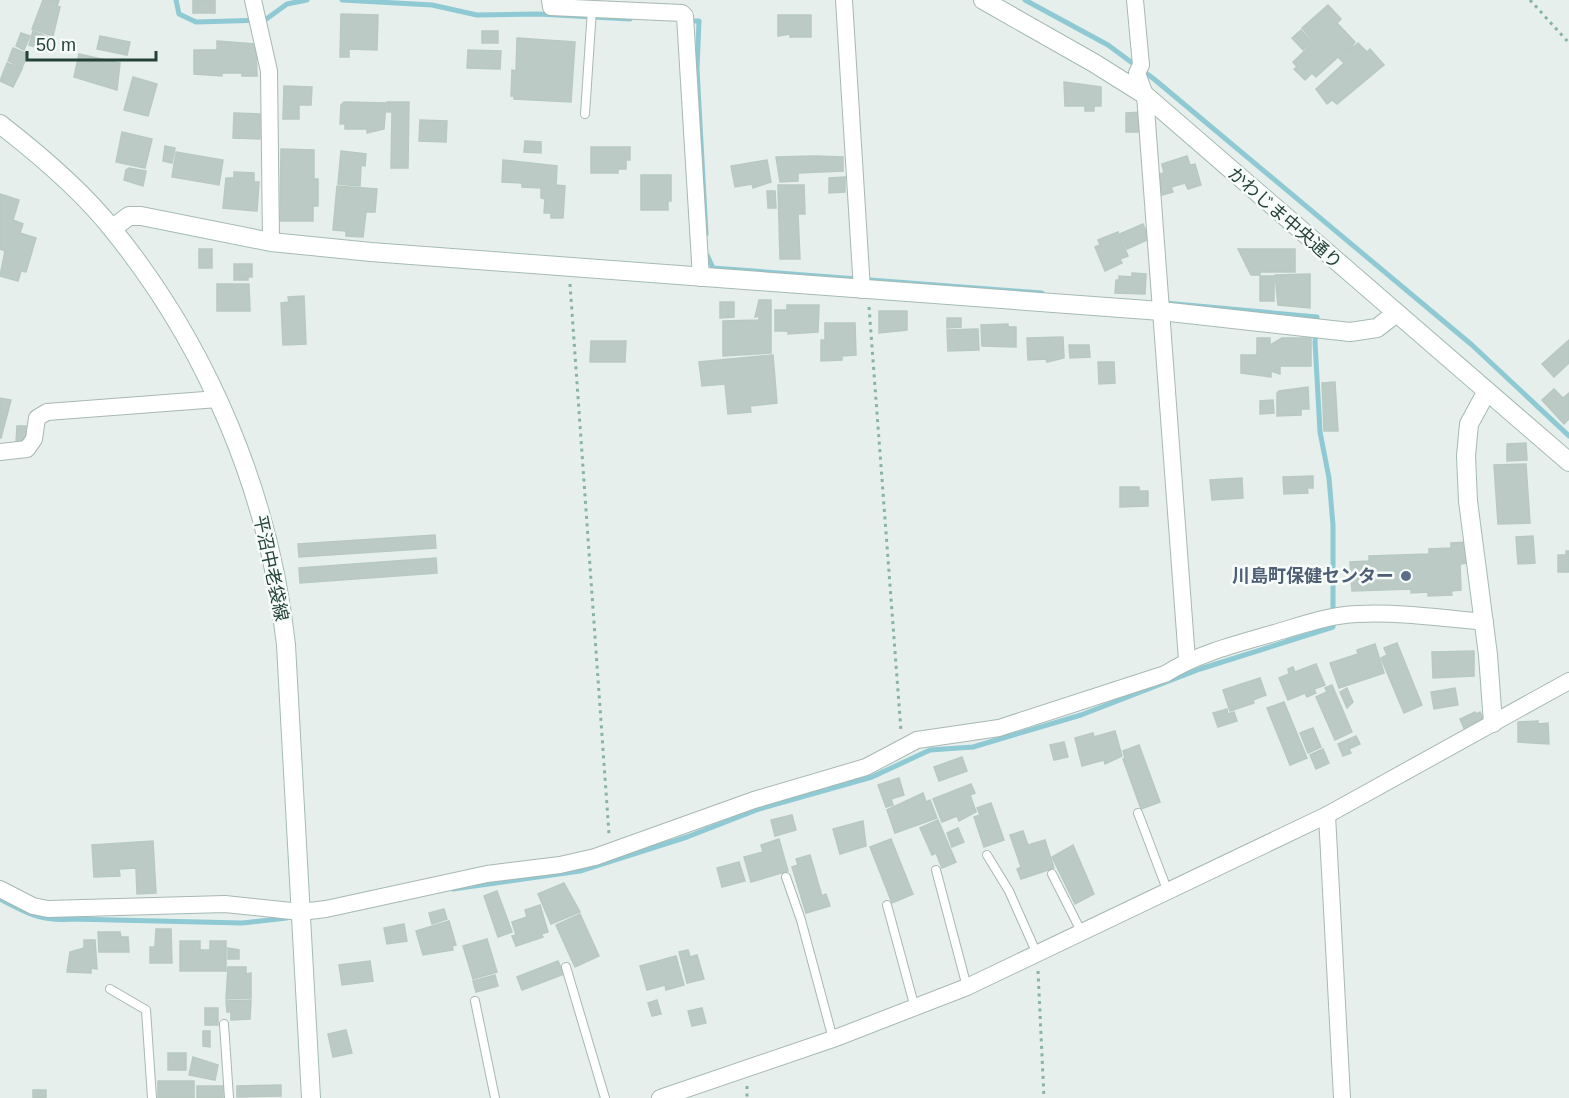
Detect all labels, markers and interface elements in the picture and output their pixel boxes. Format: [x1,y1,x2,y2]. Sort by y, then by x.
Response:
scale bar [27,24,156,62]
text: 50 m [36,35,76,55]
street label: かわじま中央通り [1224,163,1346,273]
street label: 平沼中老袋線 [250,513,292,623]
place label: 川島町保健センター [1232,566,1394,586]
marker: 川島町保健センター [1399,569,1413,583]

